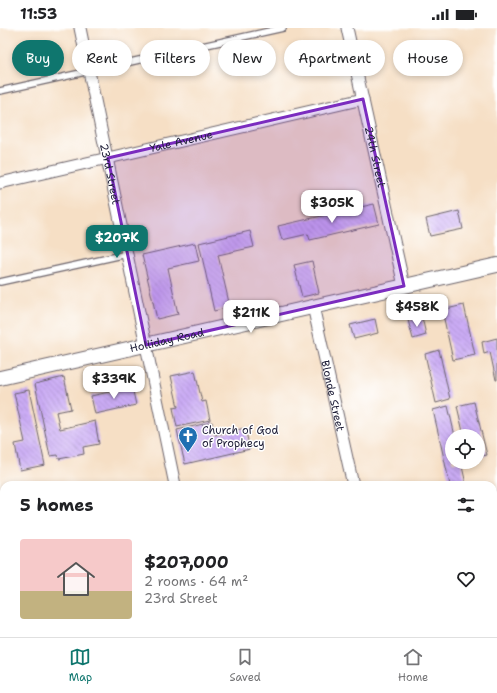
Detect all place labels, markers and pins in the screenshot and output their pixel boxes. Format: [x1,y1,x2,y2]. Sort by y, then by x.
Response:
pin: $305K [304,190,360,224]
pin: $207K [89,225,145,259]
pin: $458K [389,294,445,328]
pin: $211K [223,300,279,334]
pin: $339K [86,366,142,400]
place label: Church of God of Prophecy [202,423,279,451]
church icon: Church of God of Prophecy [177,425,199,453]

